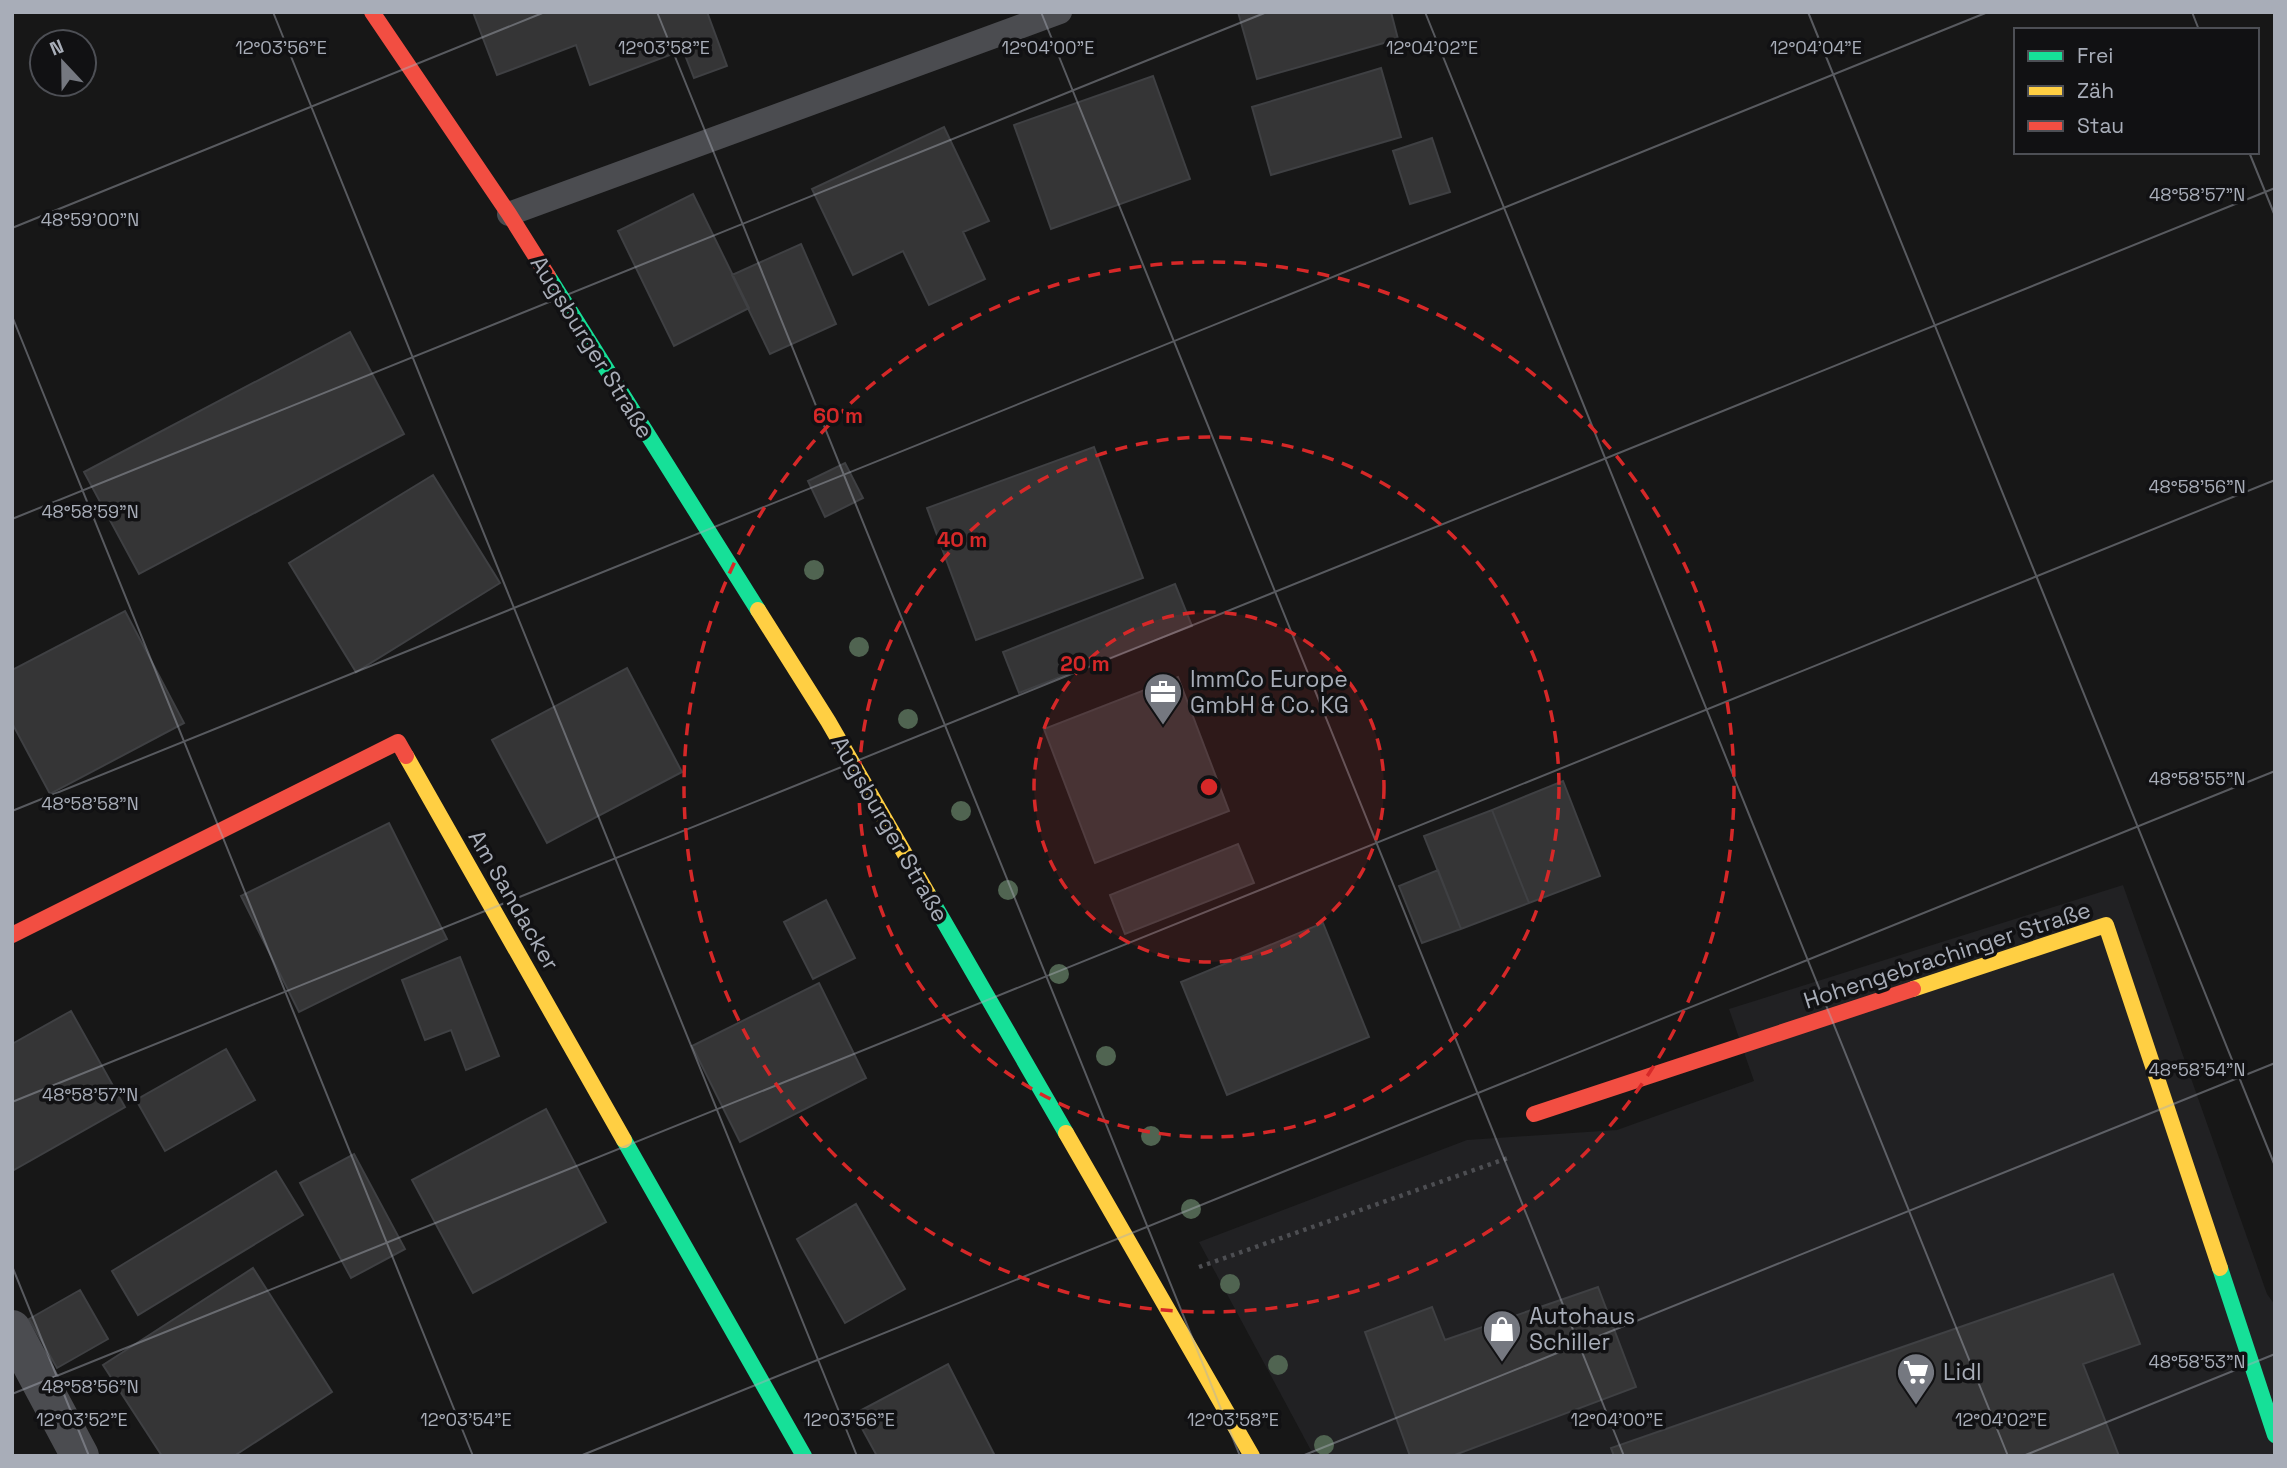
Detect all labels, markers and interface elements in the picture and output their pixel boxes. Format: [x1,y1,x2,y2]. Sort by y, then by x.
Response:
north arrow [28,28,98,98]
legend [2014,28,2259,154]
text: N [46,34,67,62]
text: 12°03'56"E [235,36,327,59]
text: 12°03'58"E [618,36,710,59]
text: 12°04'00"E [1002,36,1094,59]
text: 12°04'02"E [1386,36,1478,59]
text: 12°04'04"E [1770,36,1862,59]
text: Frei [2077,42,2113,69]
text: Zäh [2077,77,2114,104]
text: Stau [2077,112,2124,139]
text: 48°58'57"N [2149,183,2245,206]
text: 48°59'00"N [41,208,139,231]
street label: Augsburger Straße [524,250,660,444]
text: 60 m [813,402,863,429]
text: 48°58'56"N [2148,475,2246,498]
text: 48°58'59"N [41,500,139,523]
text: 40 m [937,526,987,553]
text: 20 m [1060,650,1110,677]
place label: ImmCo Europe GmbH & Co. KG [1190,664,1349,720]
office icon: ImmCo Europe GmbH & Co. KG [1142,671,1184,726]
street label: Augsburger Straße [825,731,955,927]
text: 48°58'55"N [2148,767,2246,790]
centre of rings [1197,775,1221,799]
text: 48°58'58"N [41,792,139,815]
street label: Am Sandacker [462,824,566,976]
street label: Hohengebrachinger Straße [1800,894,2094,1016]
text: 48°58'54"N [2149,1058,2245,1081]
text: 48°58'57"N [42,1083,138,1106]
place label: Autohaus Schiller [1529,1301,1635,1357]
shop icon: Autohaus Schiller [1481,1308,1523,1363]
text: 48°58'53"N [2148,1350,2246,1373]
supermarket icon: Lidl [1895,1351,1937,1406]
place label: Lidl [1943,1357,1982,1387]
text: 48°58'56"N [41,1375,139,1398]
text: 12°03'52"E [36,1408,128,1431]
text: 12°03'54"E [420,1408,512,1431]
text: 12°03'56"E [803,1408,895,1431]
text: 12°03'58"E [1187,1408,1279,1431]
text: 12°04'00"E [1571,1408,1663,1431]
text: 12°04'02"E [1955,1408,2047,1431]

